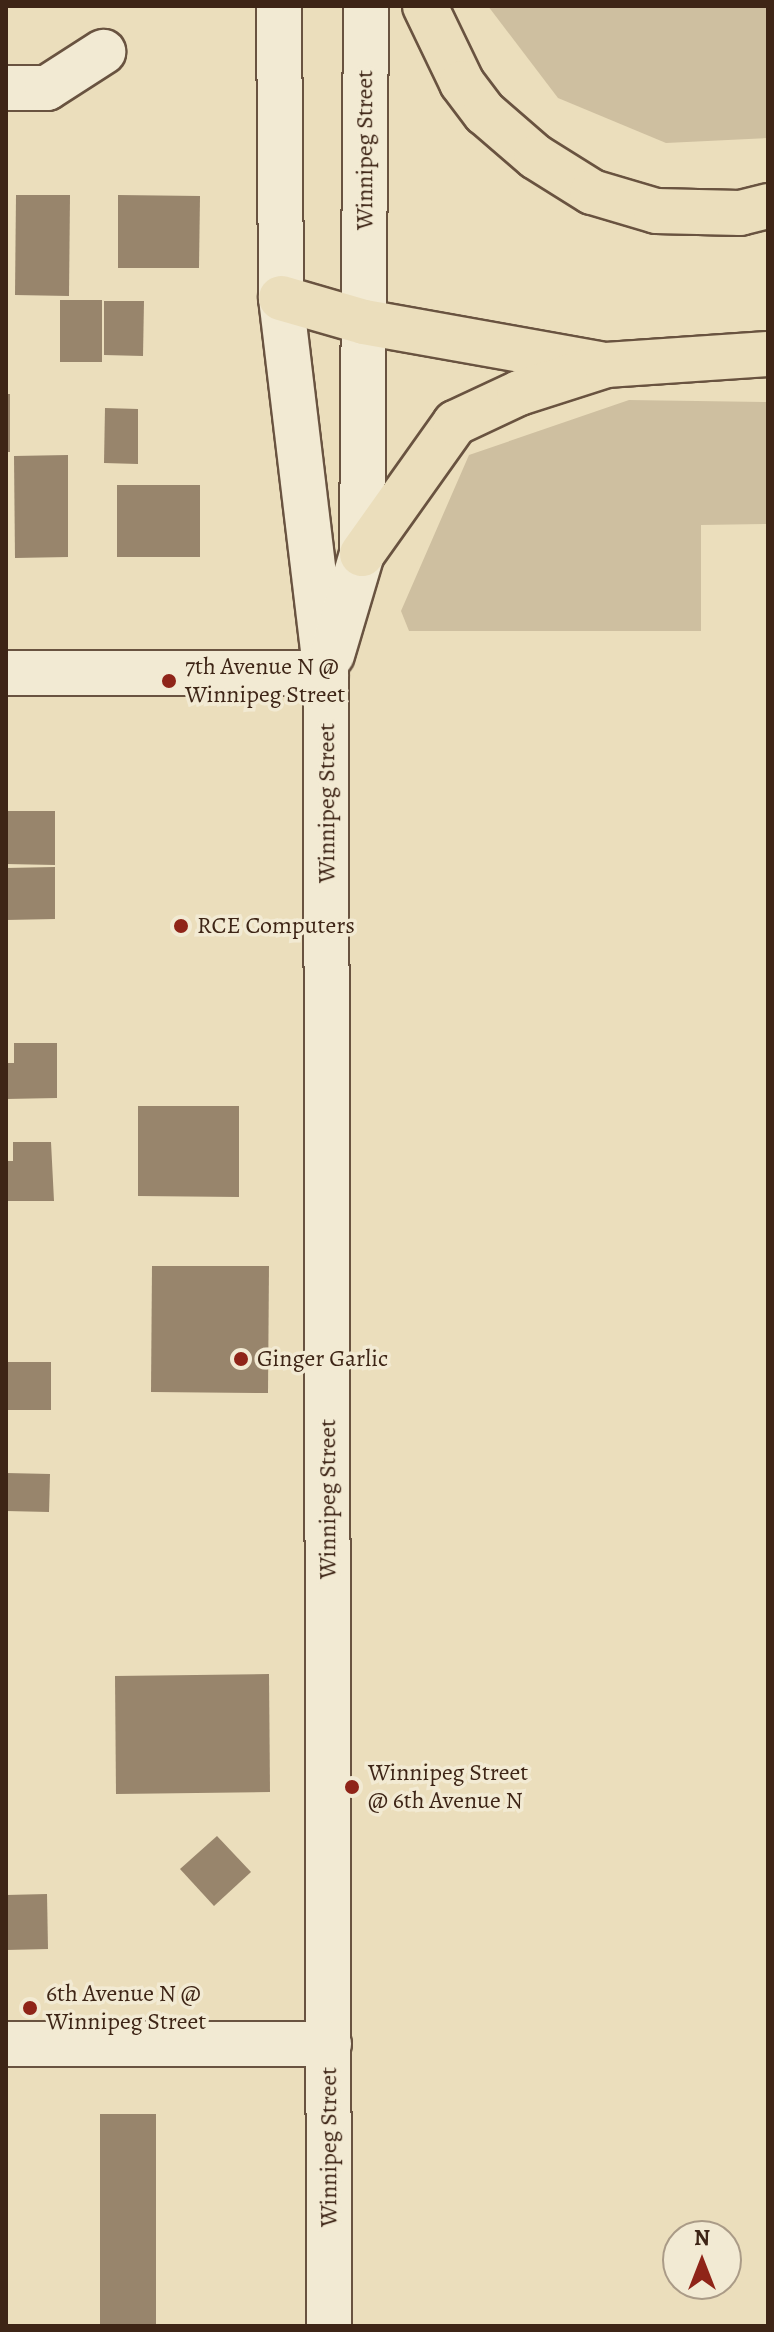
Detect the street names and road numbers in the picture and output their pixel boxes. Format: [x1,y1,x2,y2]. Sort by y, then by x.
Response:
street label: Winnipeg Street [351,70,379,230]
street label: Winnipeg Street [313,723,341,883]
street label: Winnipeg Street [314,1419,342,1579]
street label: Winnipeg Street [315,2067,343,2227]

